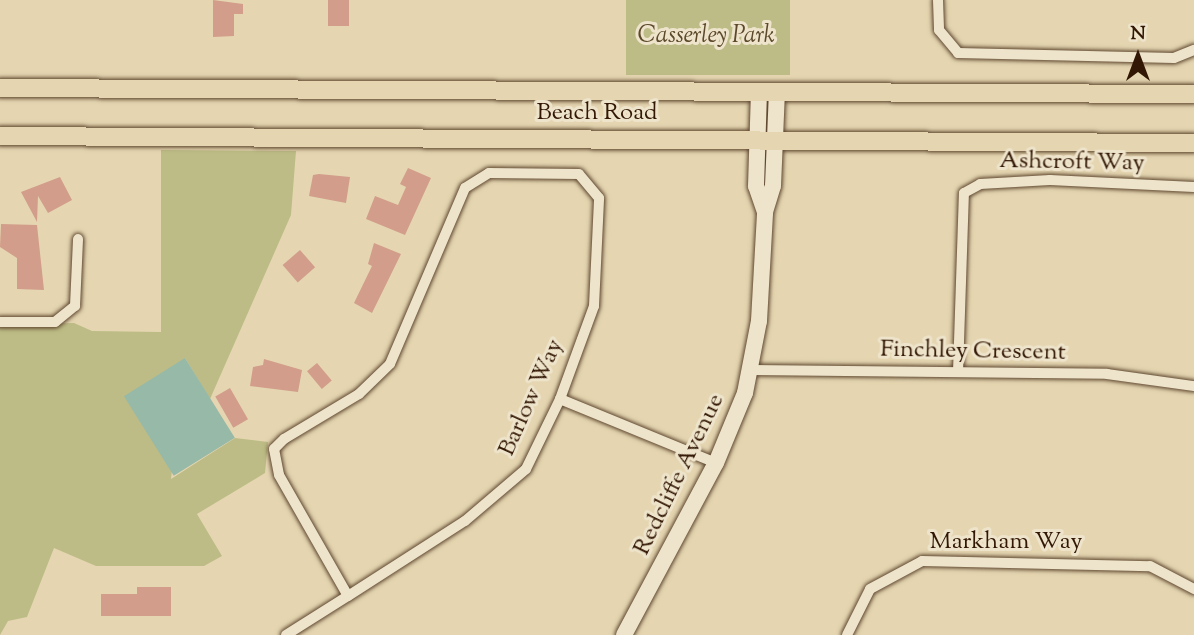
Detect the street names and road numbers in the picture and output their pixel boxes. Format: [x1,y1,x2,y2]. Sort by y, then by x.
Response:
street label: Beach Road [537,100,657,128]
street label: Ashcroft Way [999,147,1145,179]
street label: Barlow Way [494,335,570,461]
street label: Finchley Crescent [880,336,1066,368]
street label: Redcliffe Avenue [629,390,731,560]
street label: Markham Way [930,529,1082,557]

